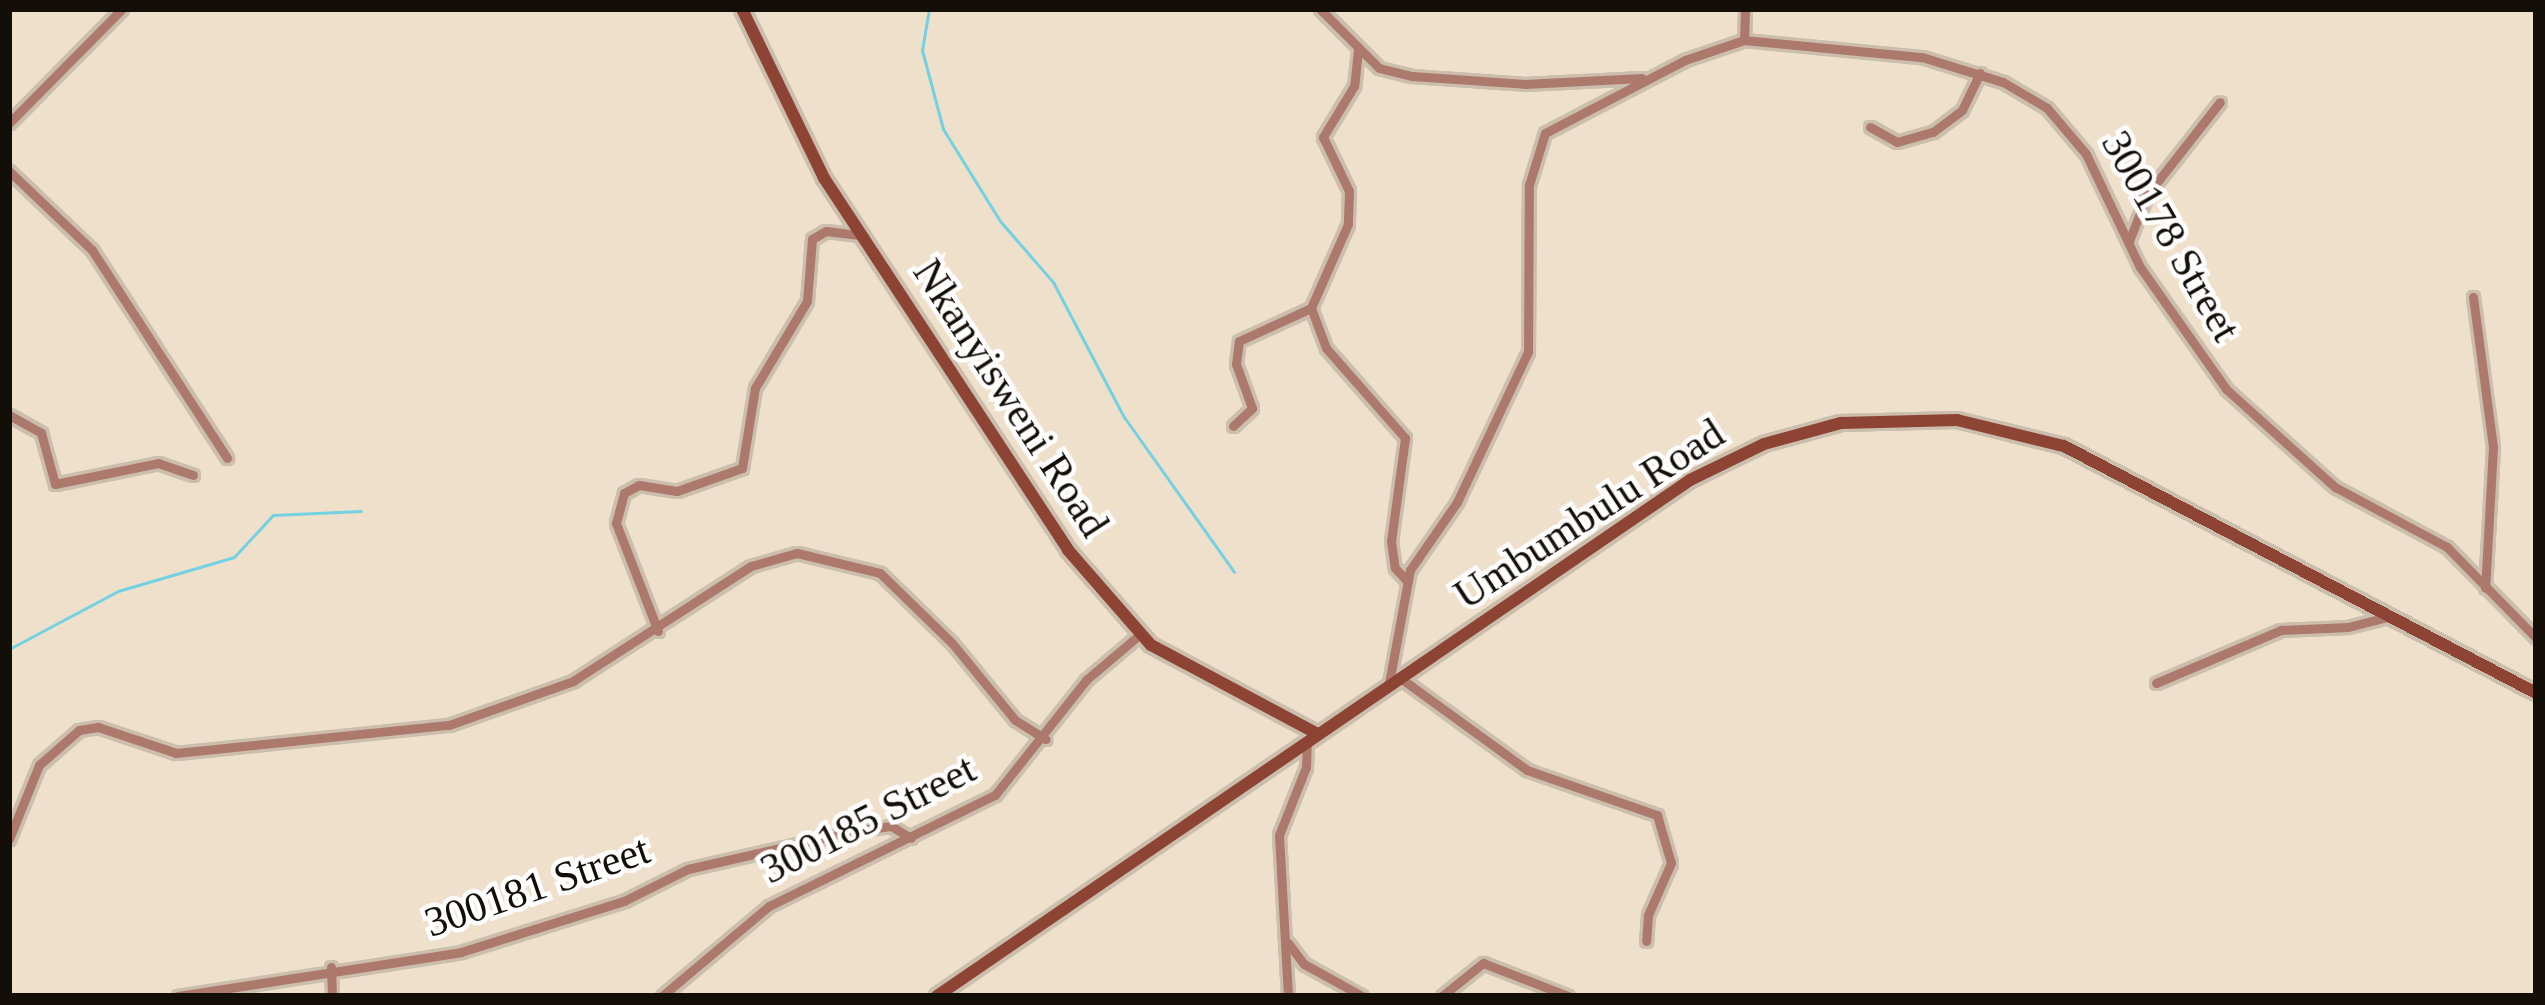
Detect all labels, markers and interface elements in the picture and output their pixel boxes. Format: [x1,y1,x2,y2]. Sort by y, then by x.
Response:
street label: 300178 Street [2091,122,2251,350]
street label: Nkanyisweni Road [903,250,1119,546]
street label: Umbumbulu Road [1445,408,1733,620]
street label: 300185 Street [752,743,984,895]
street label: 300181 Street [418,824,656,948]

